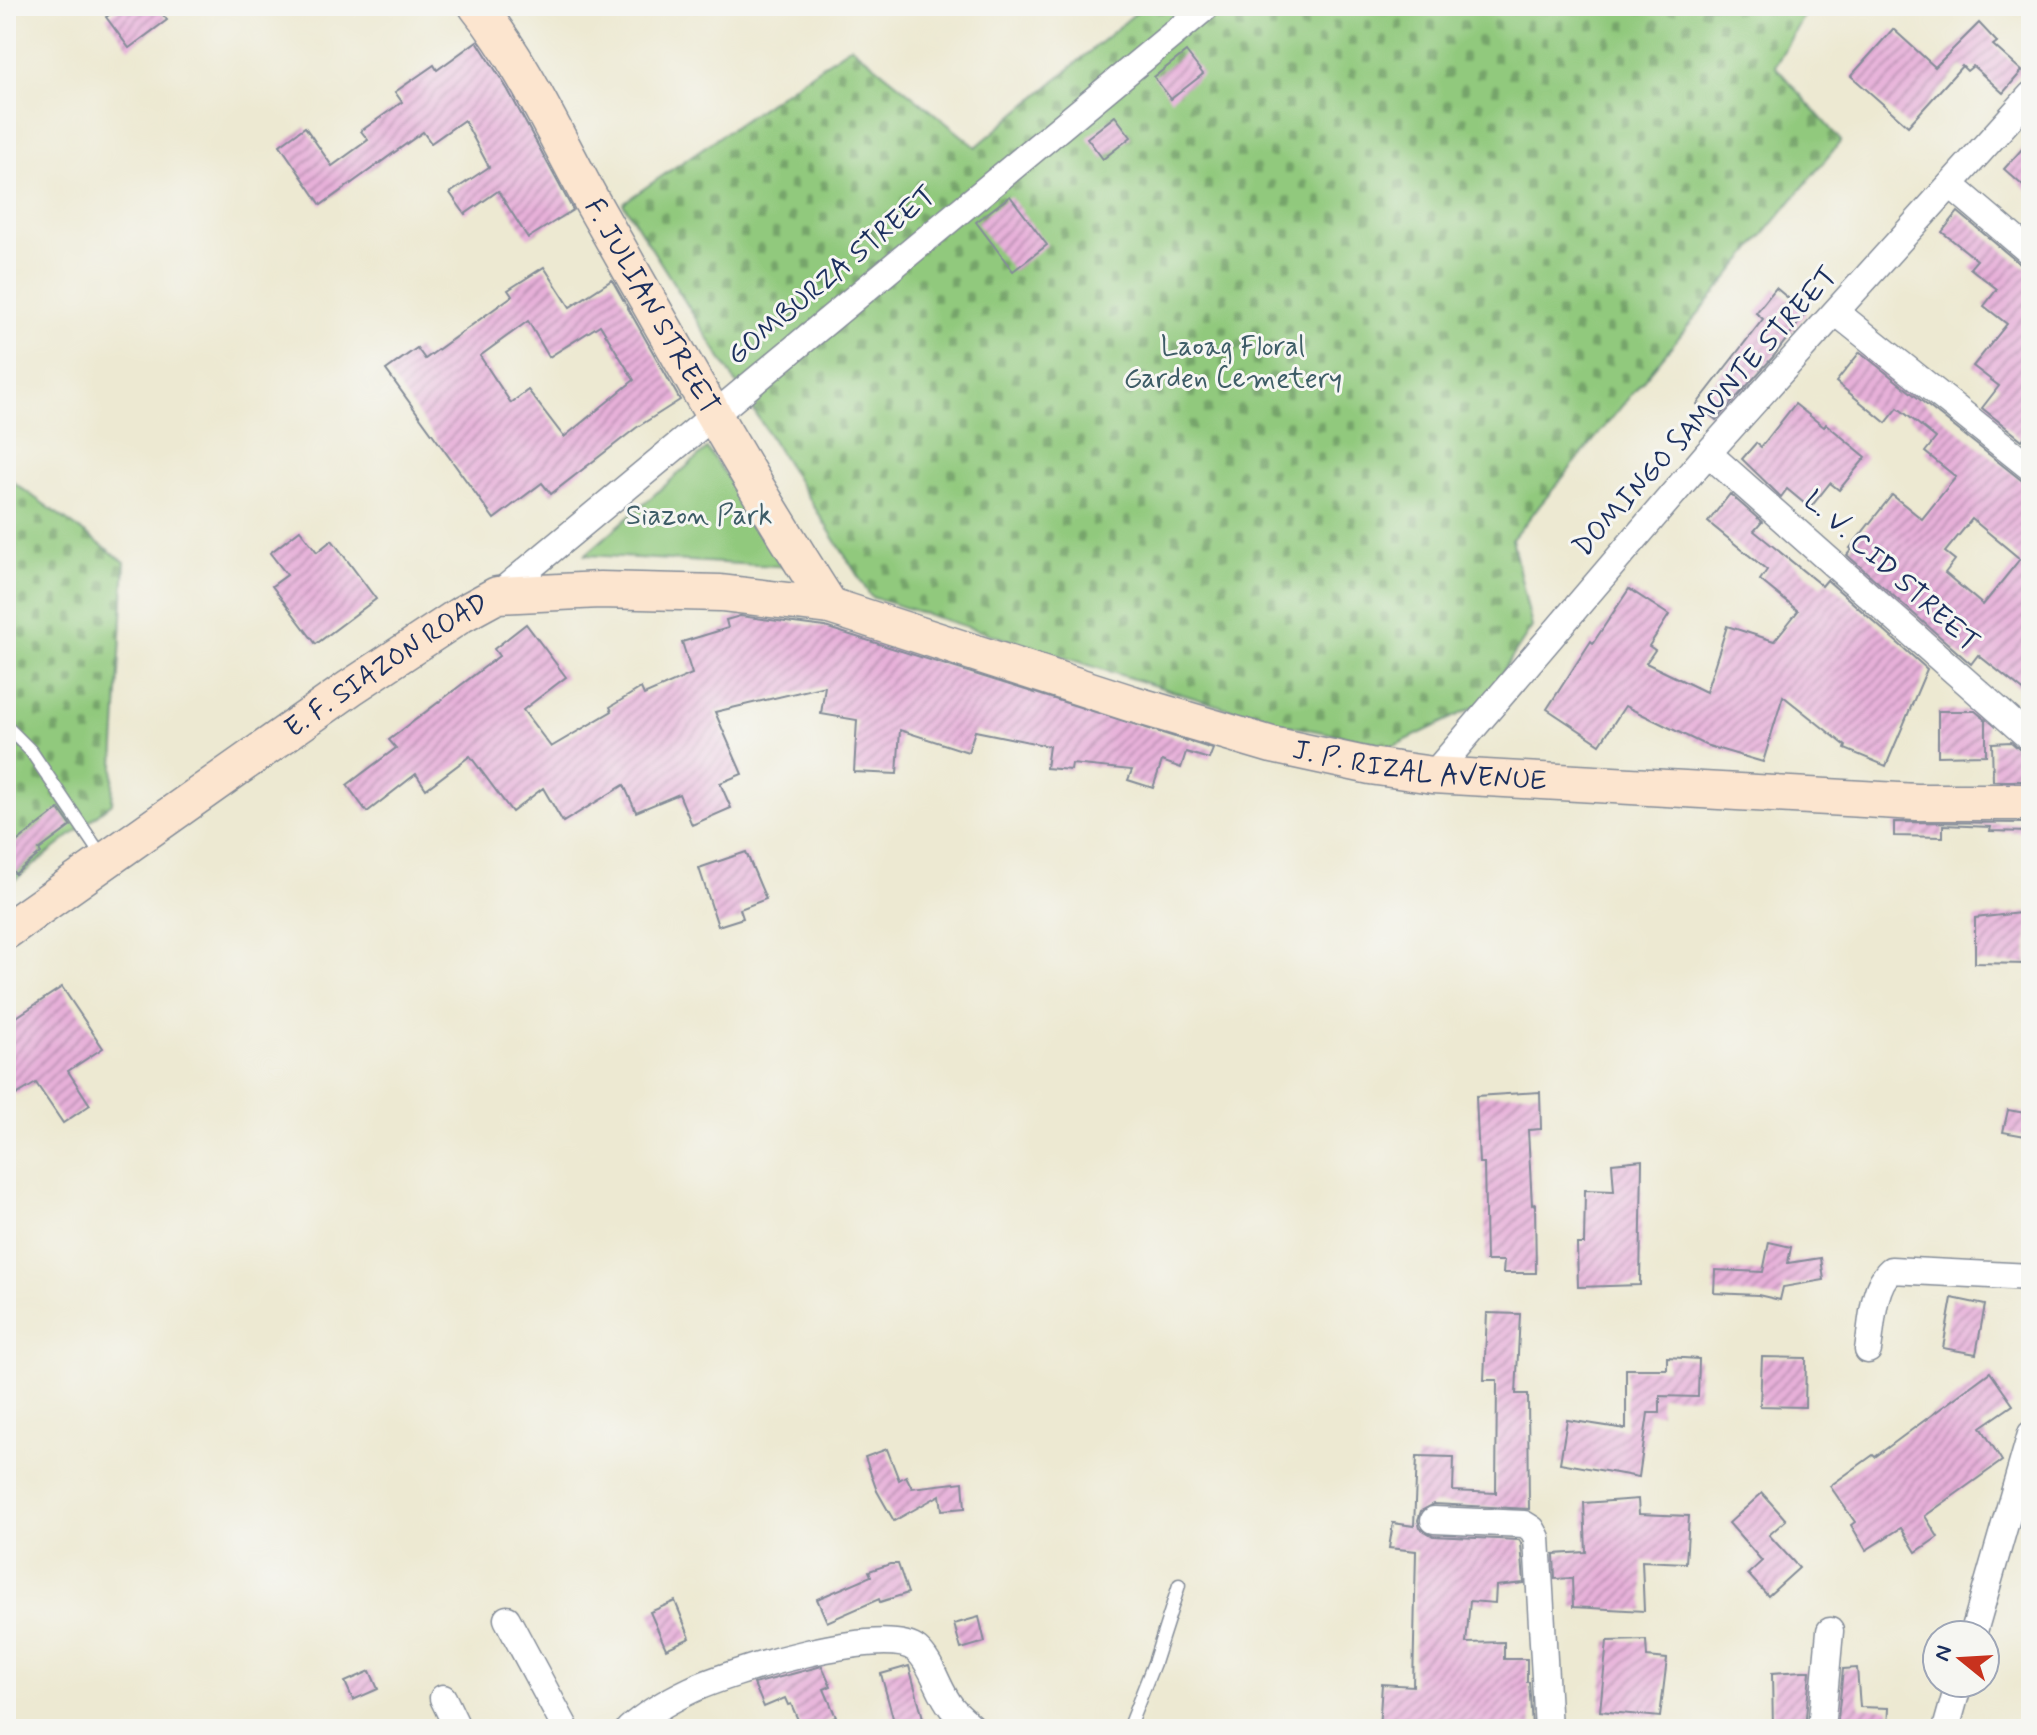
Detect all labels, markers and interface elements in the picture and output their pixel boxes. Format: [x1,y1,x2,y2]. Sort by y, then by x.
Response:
street label: GOMBURZA STREET [720,178,944,374]
street label: F. JULIAN STREET [575,192,728,421]
street label: DOMINGO SAMONTE STREET [1565,259,1847,565]
park label: Laoag Floral Garden Cemetery [1124,329,1342,398]
street label: L. V. CID STREET [1795,483,1987,661]
park label: Siazon Park [626,498,772,535]
street label: E. F. SIAZON ROAD [277,585,495,747]
street label: J. P. RIZAL AVENUE [1289,731,1548,800]
north arrow [1921,1619,2001,1699]
text: N [1928,1642,1959,1665]

